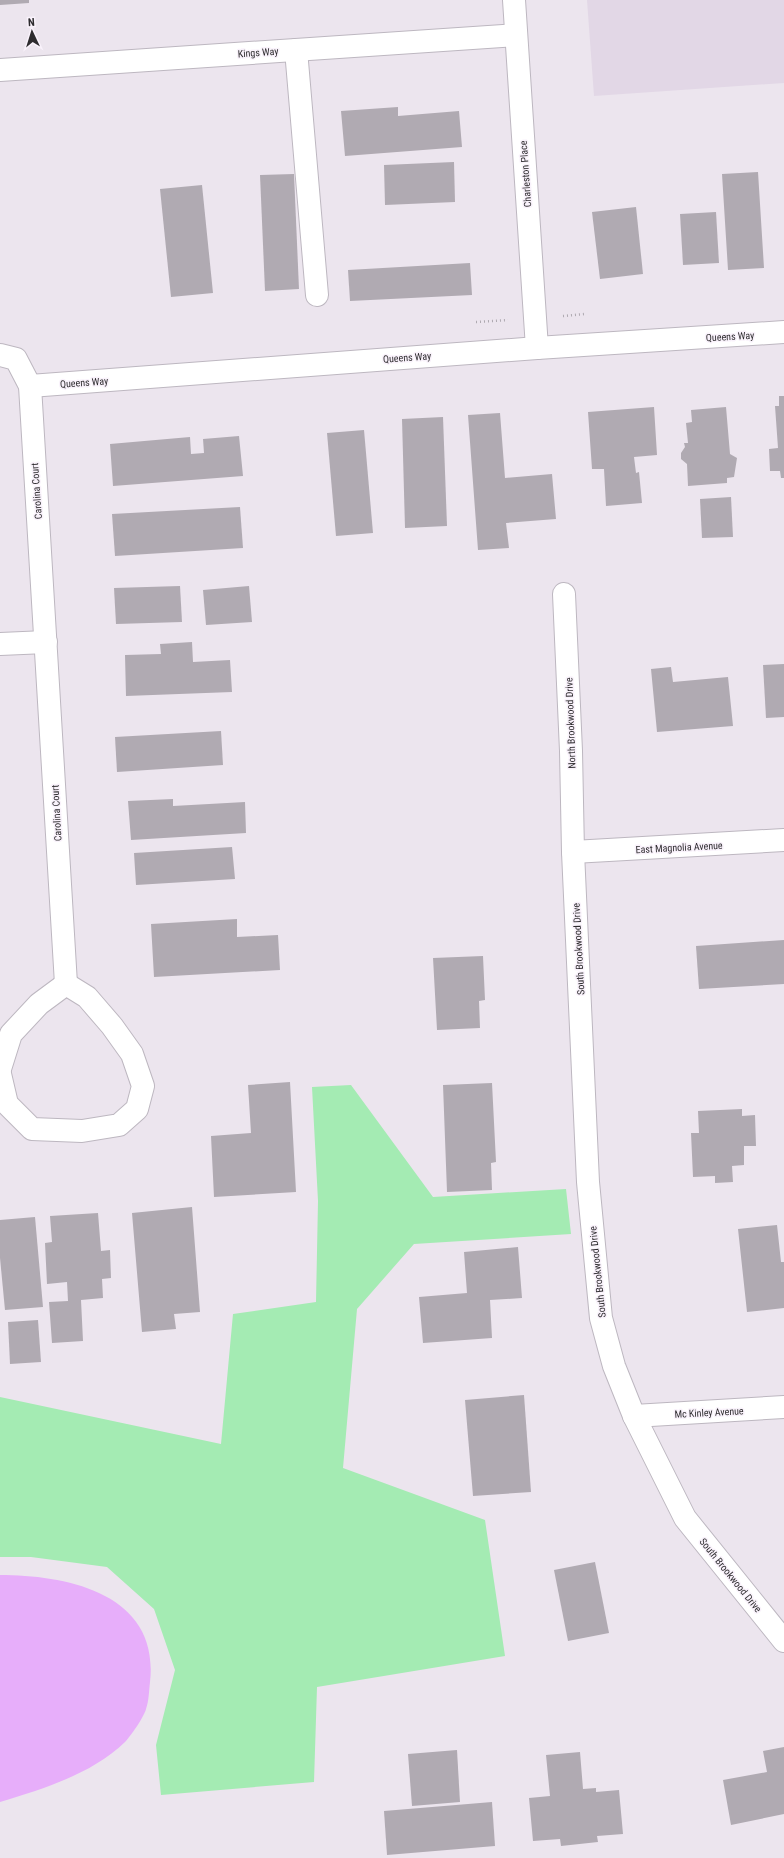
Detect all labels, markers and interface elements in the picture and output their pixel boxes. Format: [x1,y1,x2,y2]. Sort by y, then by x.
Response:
north arrow [12,12,52,52]
text: N [28,16,35,29]
street label: Kings Way [237,46,279,59]
street label: Charleston Place [518,140,533,208]
street label: Queens Way [706,330,754,343]
street label: Queens Way [383,350,431,365]
street label: Queens Way [60,375,108,390]
street label: Carolina Court [29,462,44,520]
street label: North Brookwood Drive [563,677,578,769]
street label: Carolina Court [50,784,63,842]
street label: East Magnolia Avenue [635,840,723,855]
street label: South Brookwood Drive [571,903,586,995]
street label: South Brookwood Drive [587,1225,608,1318]
street label: Mc Kinley Avenue [674,1405,744,1420]
street label: South Brookwood Drive [697,1536,764,1615]

